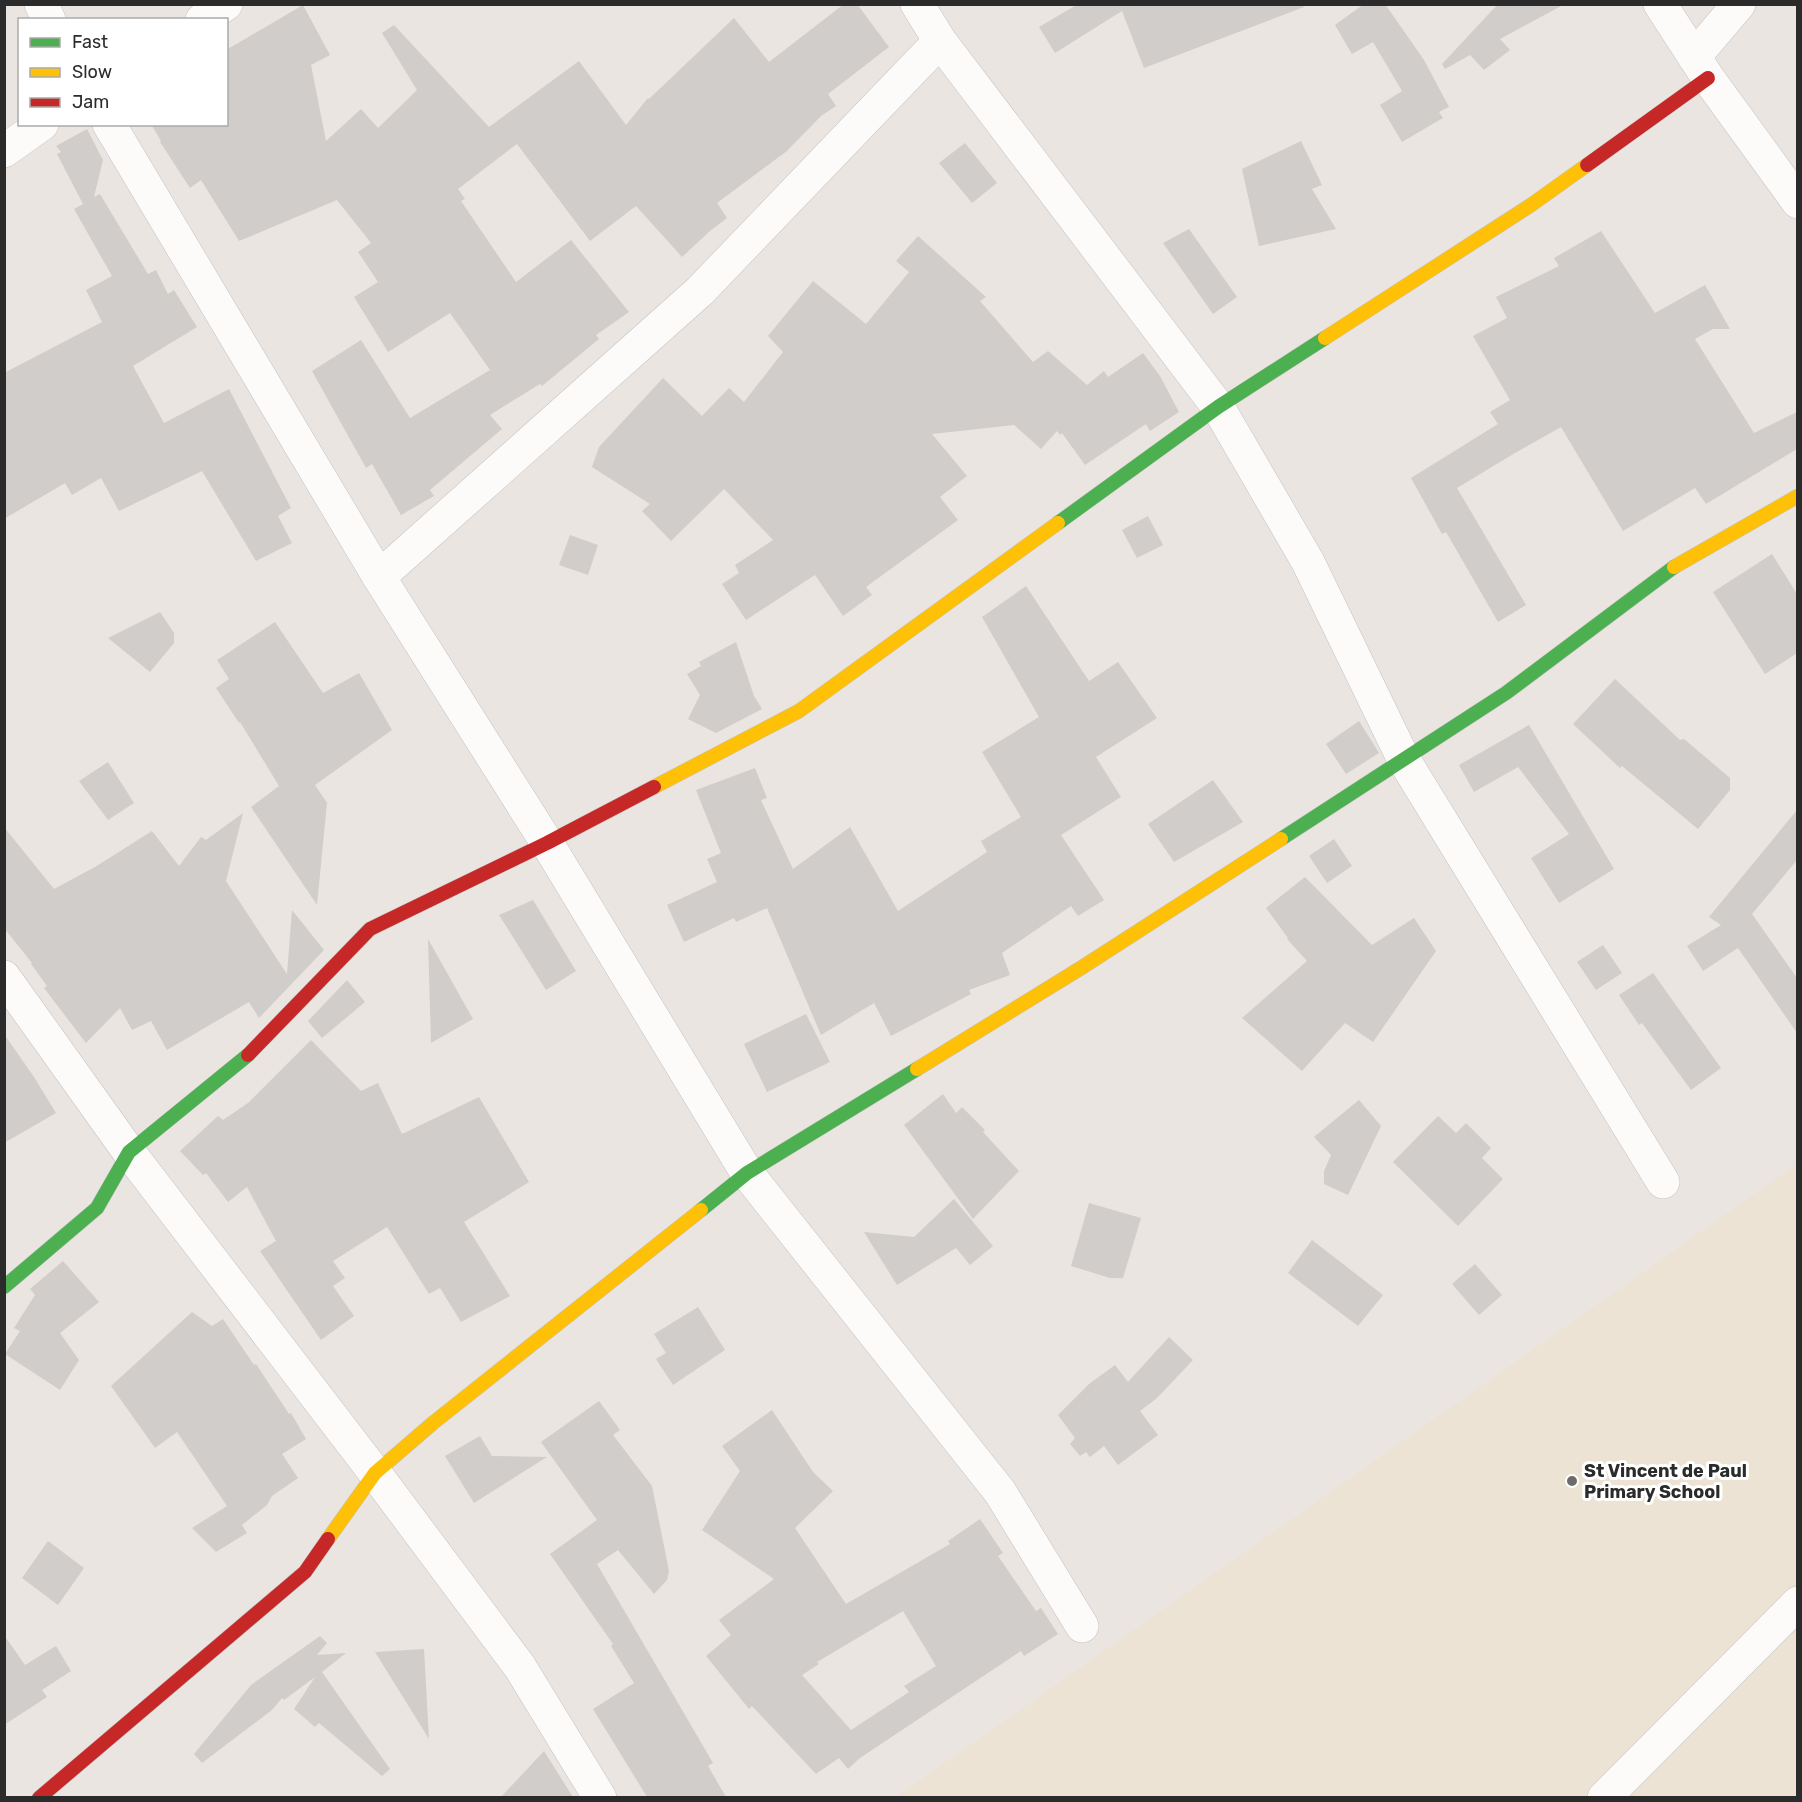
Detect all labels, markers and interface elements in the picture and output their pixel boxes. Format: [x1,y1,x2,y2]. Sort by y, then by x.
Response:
legend [18,18,228,126]
text: Fast [72,31,108,53]
text: Slow [72,61,112,83]
text: Jam [72,91,109,113]
place label: St Vincent de Paul Primary School [1584,1460,1747,1503]
marker: St Vincent de Paul Primary School [1565,1474,1579,1488]

